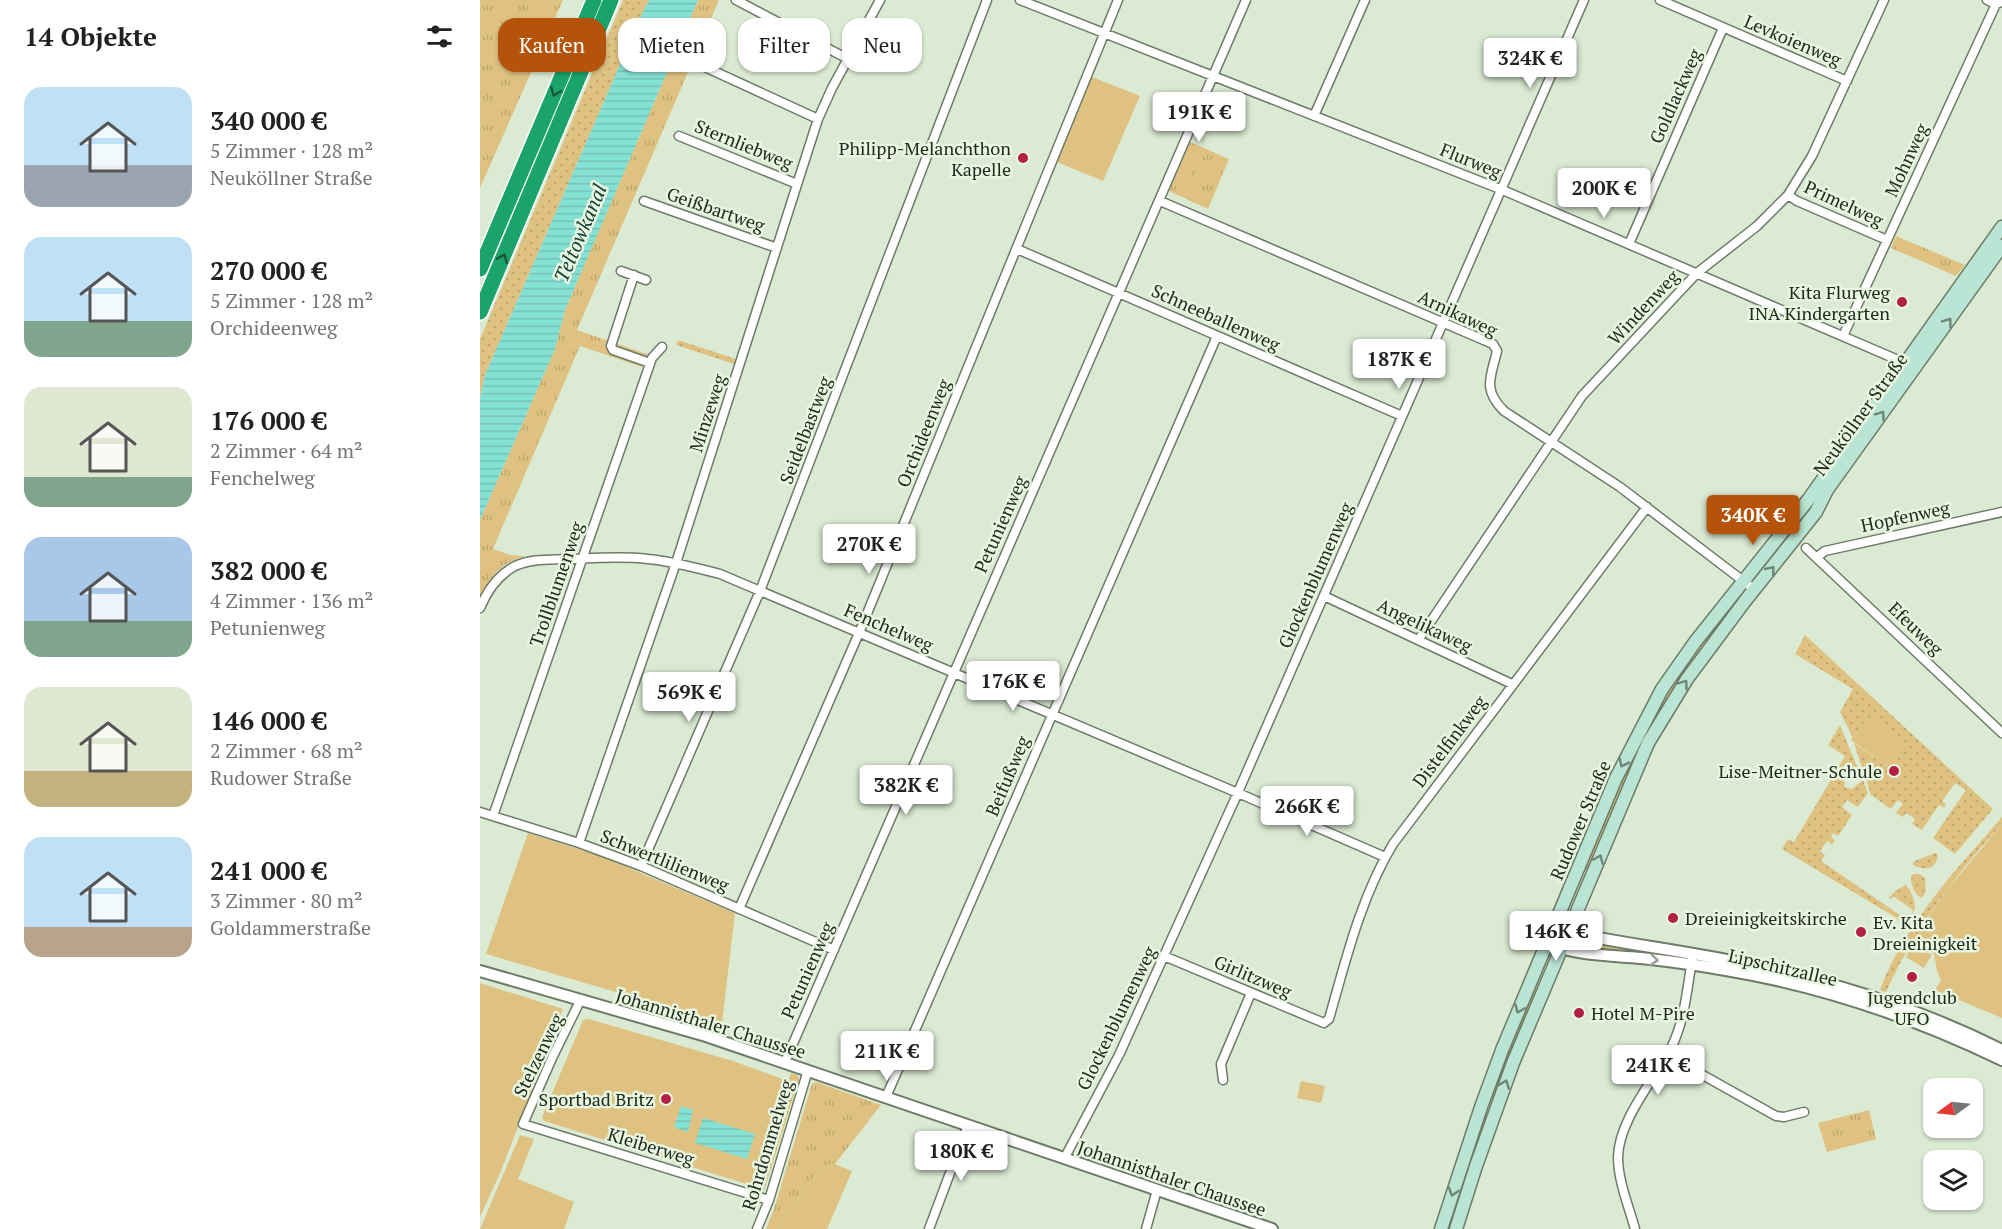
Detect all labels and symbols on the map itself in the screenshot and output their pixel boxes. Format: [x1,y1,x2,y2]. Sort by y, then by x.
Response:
street label: Levkoienweg [1741,9,1846,71]
pin: 324K € [1481,38,1579,89]
street label: Goldlackweg [1643,44,1707,147]
one-way arrow [550,86,562,97]
pin: 191K € [1150,92,1248,143]
street label: Sternliebweg [691,113,797,175]
street label: Mohnweg [1879,119,1934,201]
place label: Philipp-Melanchthon Kapelle [839,136,1011,181]
street label: Flurweg [1437,137,1506,183]
marker: Philipp-Melanchthon Kapelle [1016,151,1030,165]
pin: 200K € [1555,168,1653,219]
street label: Primelweg [1801,174,1888,232]
water label: Teltowkanal [547,179,613,286]
street label: Geißbartweg [664,181,769,237]
one-way arrow [496,253,508,264]
street label: Windenweg [1602,264,1684,350]
street label: Schneeballenweg [1148,278,1285,356]
place label: Kita Flurweg INA Kindergarten [1749,280,1891,325]
street label: Arnikaweg [1414,284,1502,342]
marker: Kita Flurweg INA Kindergarten [1895,295,1909,309]
one-way arrow [1941,318,1952,329]
pin: 187K € [1350,339,1448,390]
street label: Neuköllner Straße [1807,348,1913,480]
street label: Minzeweg [683,370,731,455]
street label: Seidelbastweg [773,372,837,487]
street label: Orchideenweg [890,375,956,491]
one-way arrow [1874,411,1885,422]
street label: Petunienweg [968,471,1032,576]
pin: 340K € [1704,495,1802,546]
street label: Hopfenweg [1858,495,1952,537]
street label: Glockenblumenweg [1272,498,1358,652]
street label: Trollblumenweg [523,518,589,650]
pin: 270K € [820,524,918,575]
one-way arrow [1763,566,1774,577]
street label: Angelikaweg [1374,593,1477,658]
street label: Efeuweg [1884,596,1949,660]
street label: Fenchelweg [841,598,938,657]
pin: 176K € [964,661,1062,712]
pin: 569K € [640,672,738,723]
one-way arrow [1677,679,1688,690]
street label: Distelfinkweg [1407,690,1492,792]
street label: Beifußweg [979,732,1035,820]
one-way arrow [1619,756,1631,767]
street label: Rudower Straße [1544,757,1616,883]
place label: Lise-Meitner-Schule [1718,759,1882,783]
marker: Lise-Meitner-Schule [1887,764,1901,778]
pin: 382K € [857,765,955,816]
pin: 266K € [1258,786,1356,837]
street label: Schwertlilienweg [597,823,733,897]
one-way arrow [1592,854,1604,865]
place label: Dreieinigkeitskirche [1685,906,1847,930]
place label: Ev. Kita Dreieinigkeit [1873,910,1978,955]
pin: 146K € [1507,911,1605,962]
marker: Dreieinigkeitskirche [1666,911,1680,925]
street label: Petunienweg [775,917,839,1022]
marker: Ev. Kita Dreieinigkeit [1854,925,1868,939]
street label: Glockenblumenweg [1071,942,1161,1094]
street label: Lipschitzallee [1726,943,1840,991]
street label: Girlitzweg [1210,949,1296,1003]
one-way arrow [1650,953,1659,966]
marker: Jugendclub UFO [1905,970,1919,984]
street label: Johannisthaler Chaussee [613,983,809,1063]
place label: Jugendclub UFO [1867,985,1957,1030]
place label: Hotel M-Pire [1591,1001,1695,1025]
one-way arrow [1514,1003,1526,1014]
marker: Hotel M-Pire [1572,1006,1586,1020]
street label: Stelzenweg [507,1009,569,1101]
pin: 211K € [838,1031,936,1082]
pin: 241K € [1609,1045,1707,1096]
street label: Rohrdommelweg [736,1076,798,1213]
north arrow [1923,1078,1983,1138]
one-way arrow [1498,1079,1510,1090]
place label: Sportbad Britz [539,1087,654,1111]
marker: Sportbad Britz [659,1092,673,1106]
street label: Kleiberweg [605,1122,698,1171]
pin: 180K € [912,1131,1010,1182]
street label: Johannisthaler Chaussee [1075,1134,1269,1222]
one-way arrow [1448,1186,1460,1197]

